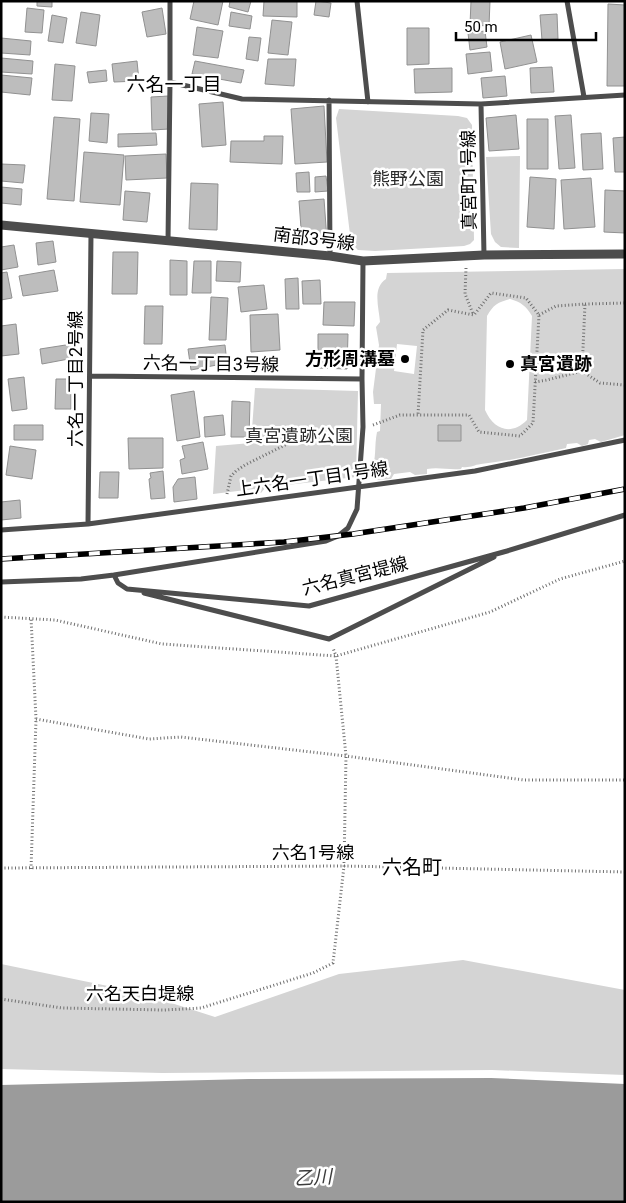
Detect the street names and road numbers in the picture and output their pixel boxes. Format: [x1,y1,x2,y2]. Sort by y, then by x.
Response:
street label: 真宮町1号線 [457,130,480,230]
street label: 南部3号線 [272,223,356,254]
street label: 六名一丁目2号線 [65,311,86,447]
street label: 六名一丁目3号線 [143,352,279,375]
street label: 上六名一丁目1号線 [234,457,390,500]
street label: 六名真宮堤線 [300,552,410,599]
street label: 六名1号線 [272,842,354,863]
street label: 六名天白堤線 [86,983,194,1004]

